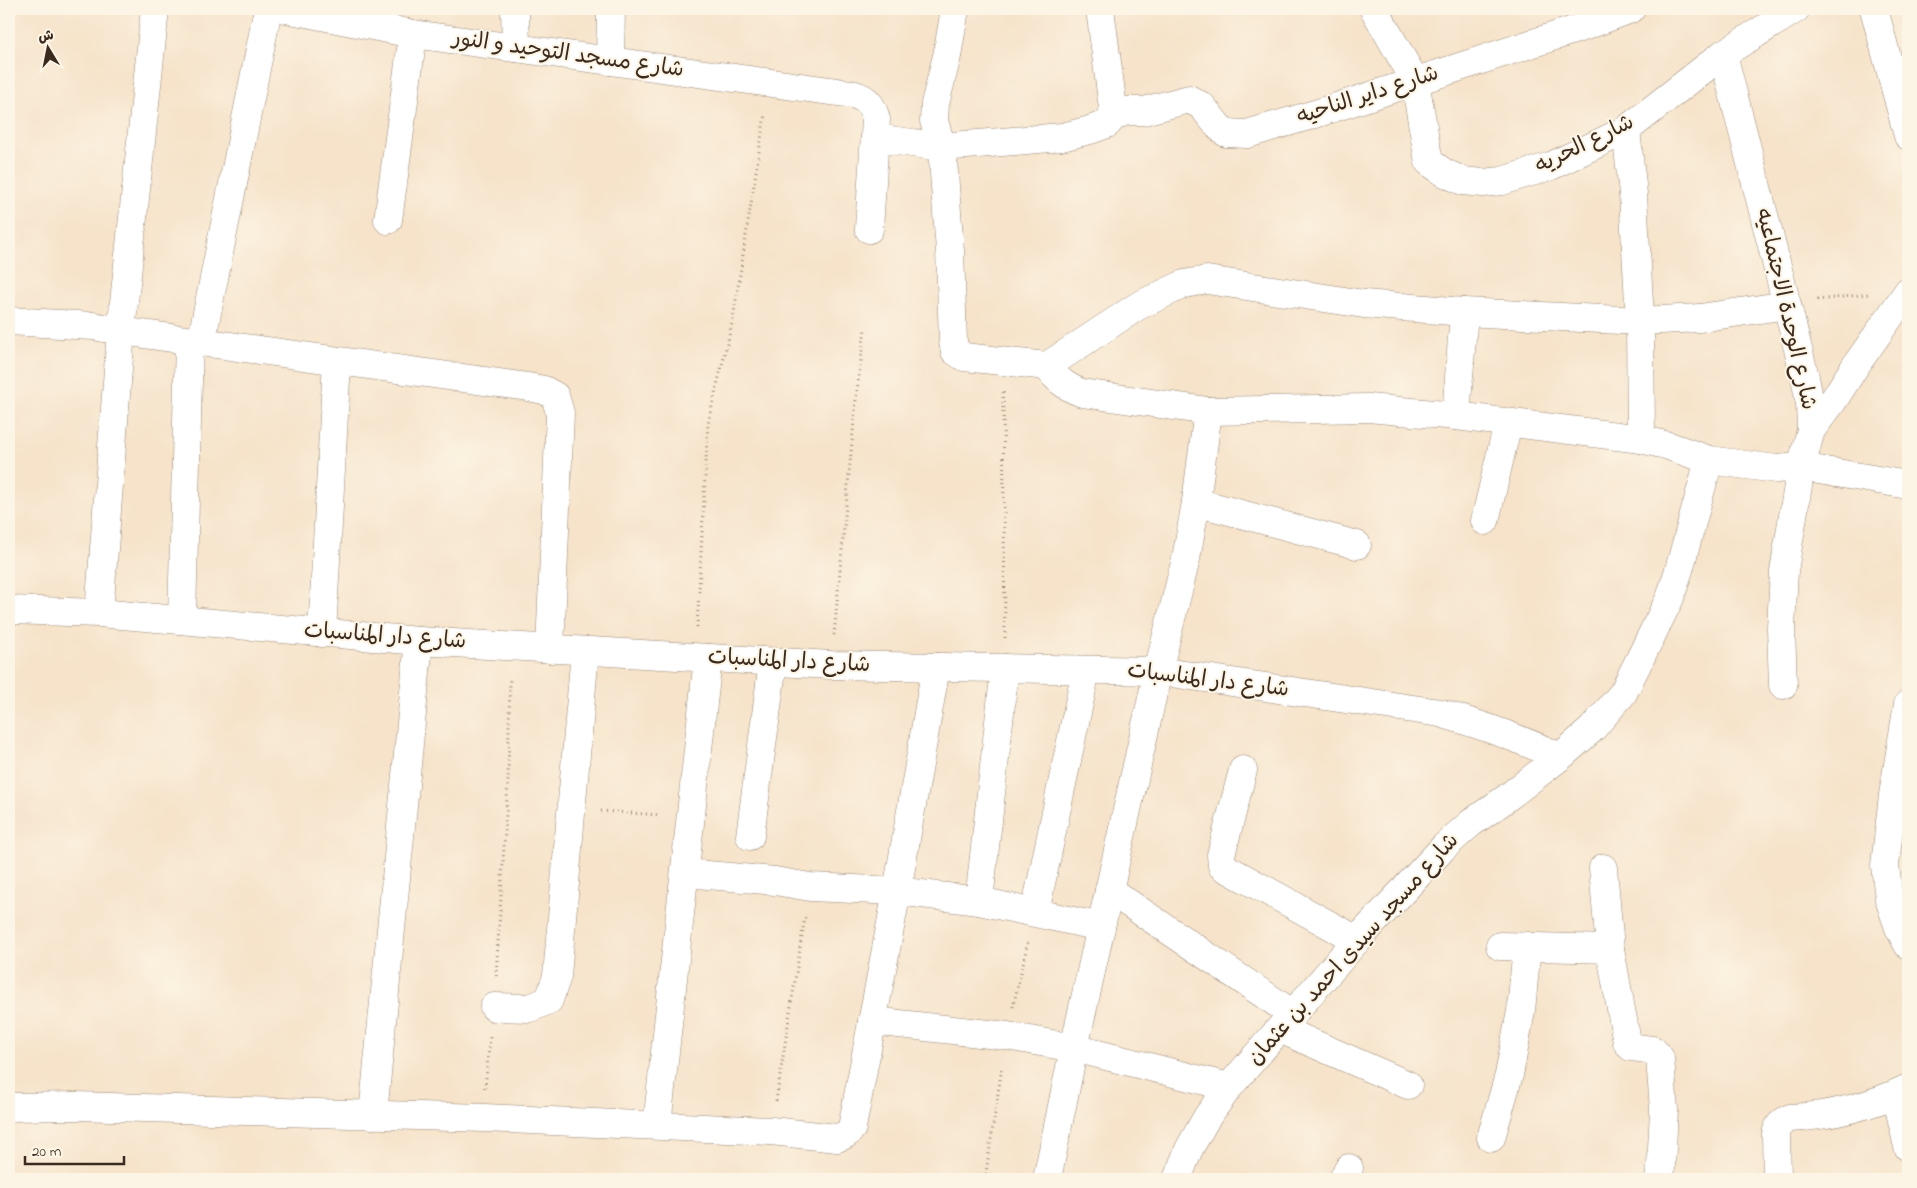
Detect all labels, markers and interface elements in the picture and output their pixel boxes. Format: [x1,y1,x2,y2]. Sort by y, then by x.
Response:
north arrow [22,22,72,72]
street label: شارع مسجد التوحيد و النور [448,23,686,87]
text: ش [37,25,55,48]
street label: شارع داير الناحيه [1293,58,1443,134]
street label: شارع الحريه [1530,107,1640,183]
street label: شارع الوحدة الاجتماعيه [1746,205,1824,413]
street label: شارع دار المناسبات [303,615,467,659]
street label: شارع دار المناسبات [707,642,871,682]
street label: شارع دار المناسبات [1125,655,1291,707]
street label: شارع مسجد سيدى احمد بن عثمان [1241,827,1467,1073]
scale bar [25,1133,124,1165]
text: 20 m [32,1141,62,1163]

